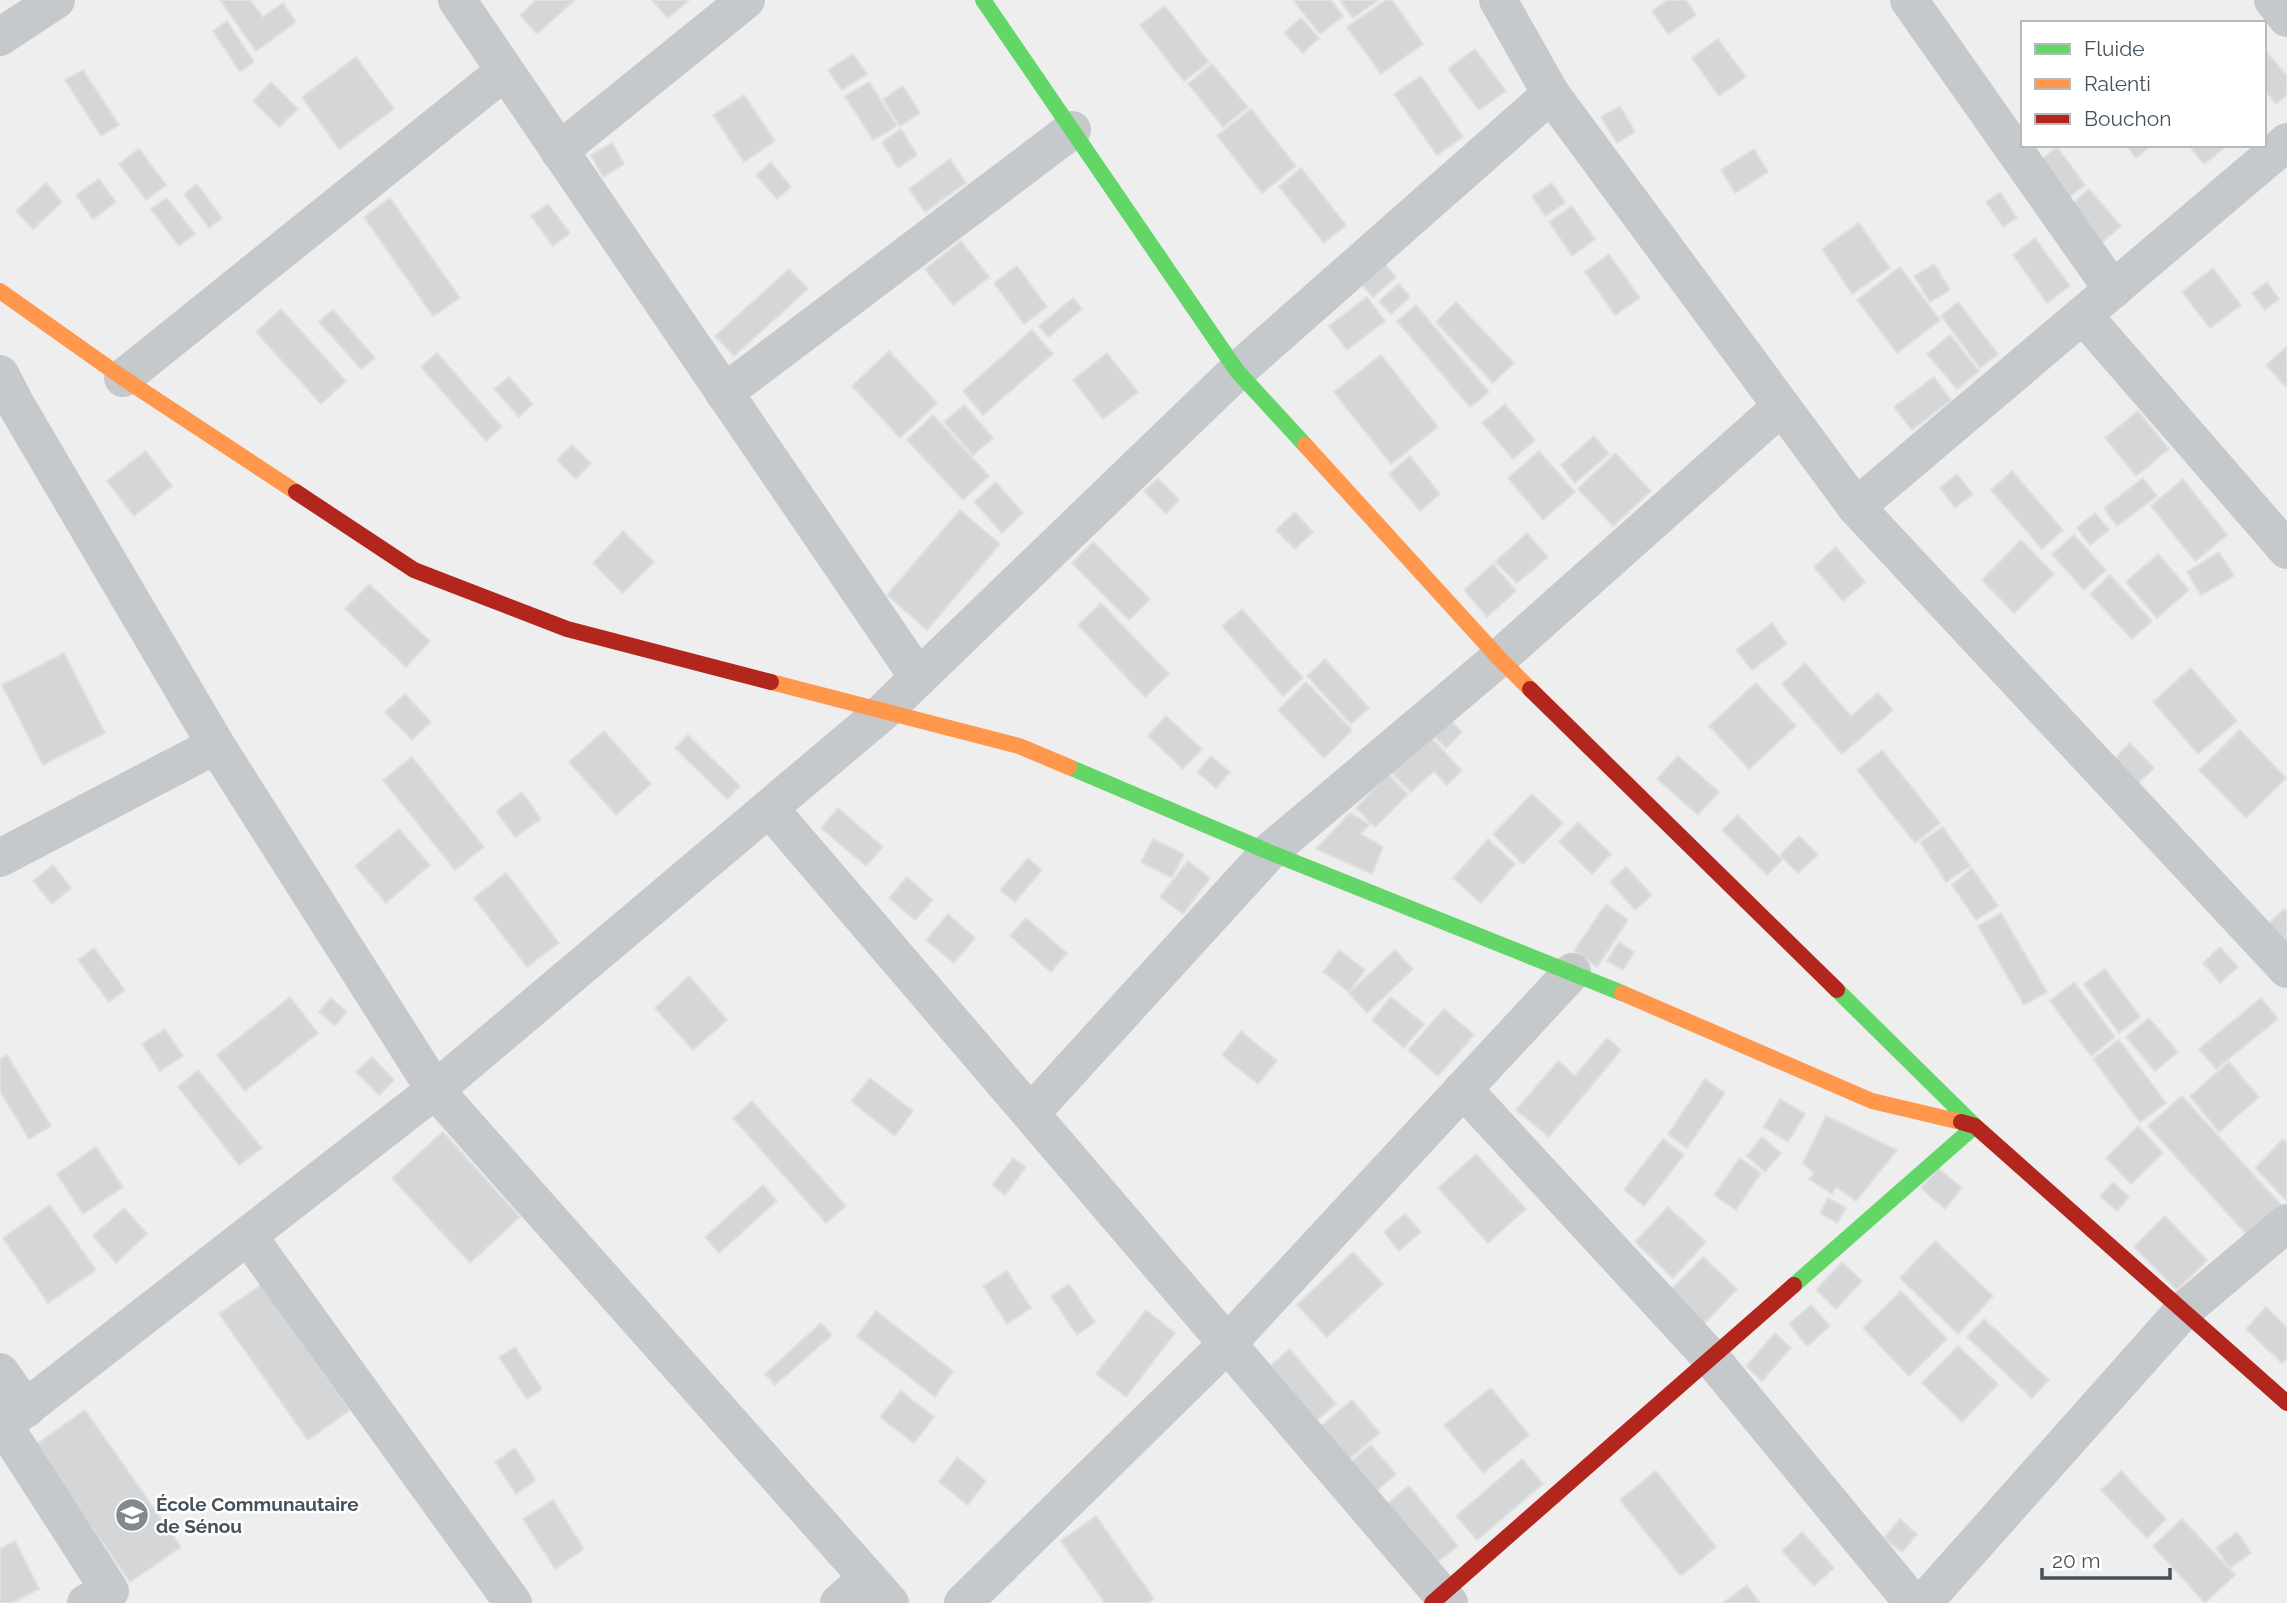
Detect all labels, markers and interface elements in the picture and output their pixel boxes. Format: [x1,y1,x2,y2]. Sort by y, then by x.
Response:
legend [2021,21,2266,147]
text: Fluide [2084,36,2145,61]
text: Ralenti [2084,71,2151,96]
text: Bouchon [2084,106,2171,131]
place label: École Communautaire de Sénou [156,1493,359,1537]
school or university icon: École Communautaire de Sénou [113,1496,151,1534]
scale bar [2042,1536,2170,1580]
text: 20 m [2052,1548,2100,1573]

